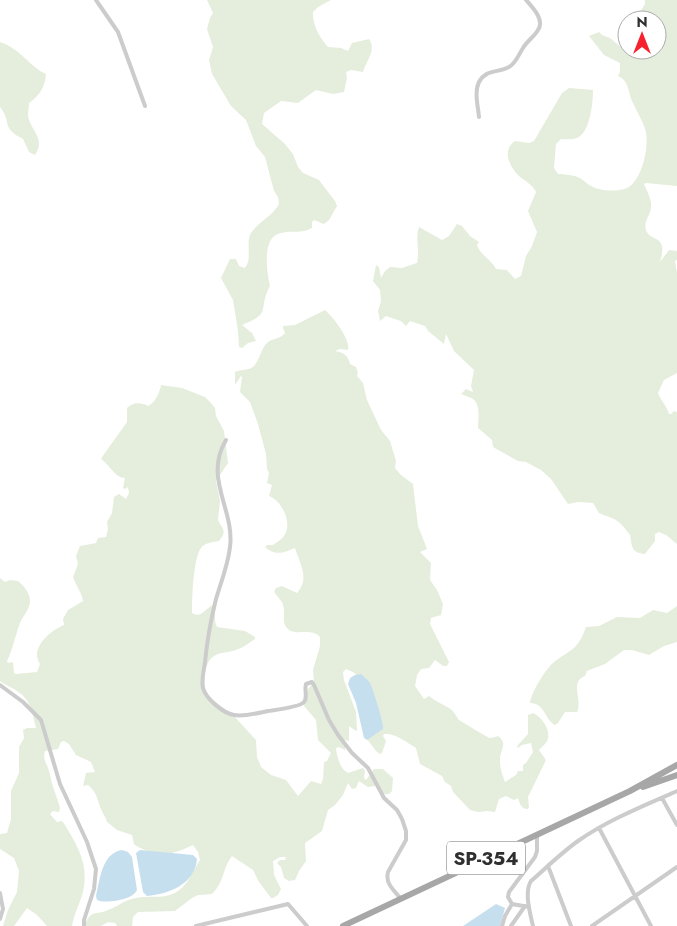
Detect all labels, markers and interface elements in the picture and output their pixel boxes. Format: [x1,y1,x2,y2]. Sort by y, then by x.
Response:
north arrow [617,10,667,60]
text: N [636,12,648,32]
road number: SP-354 [447,841,525,874]

